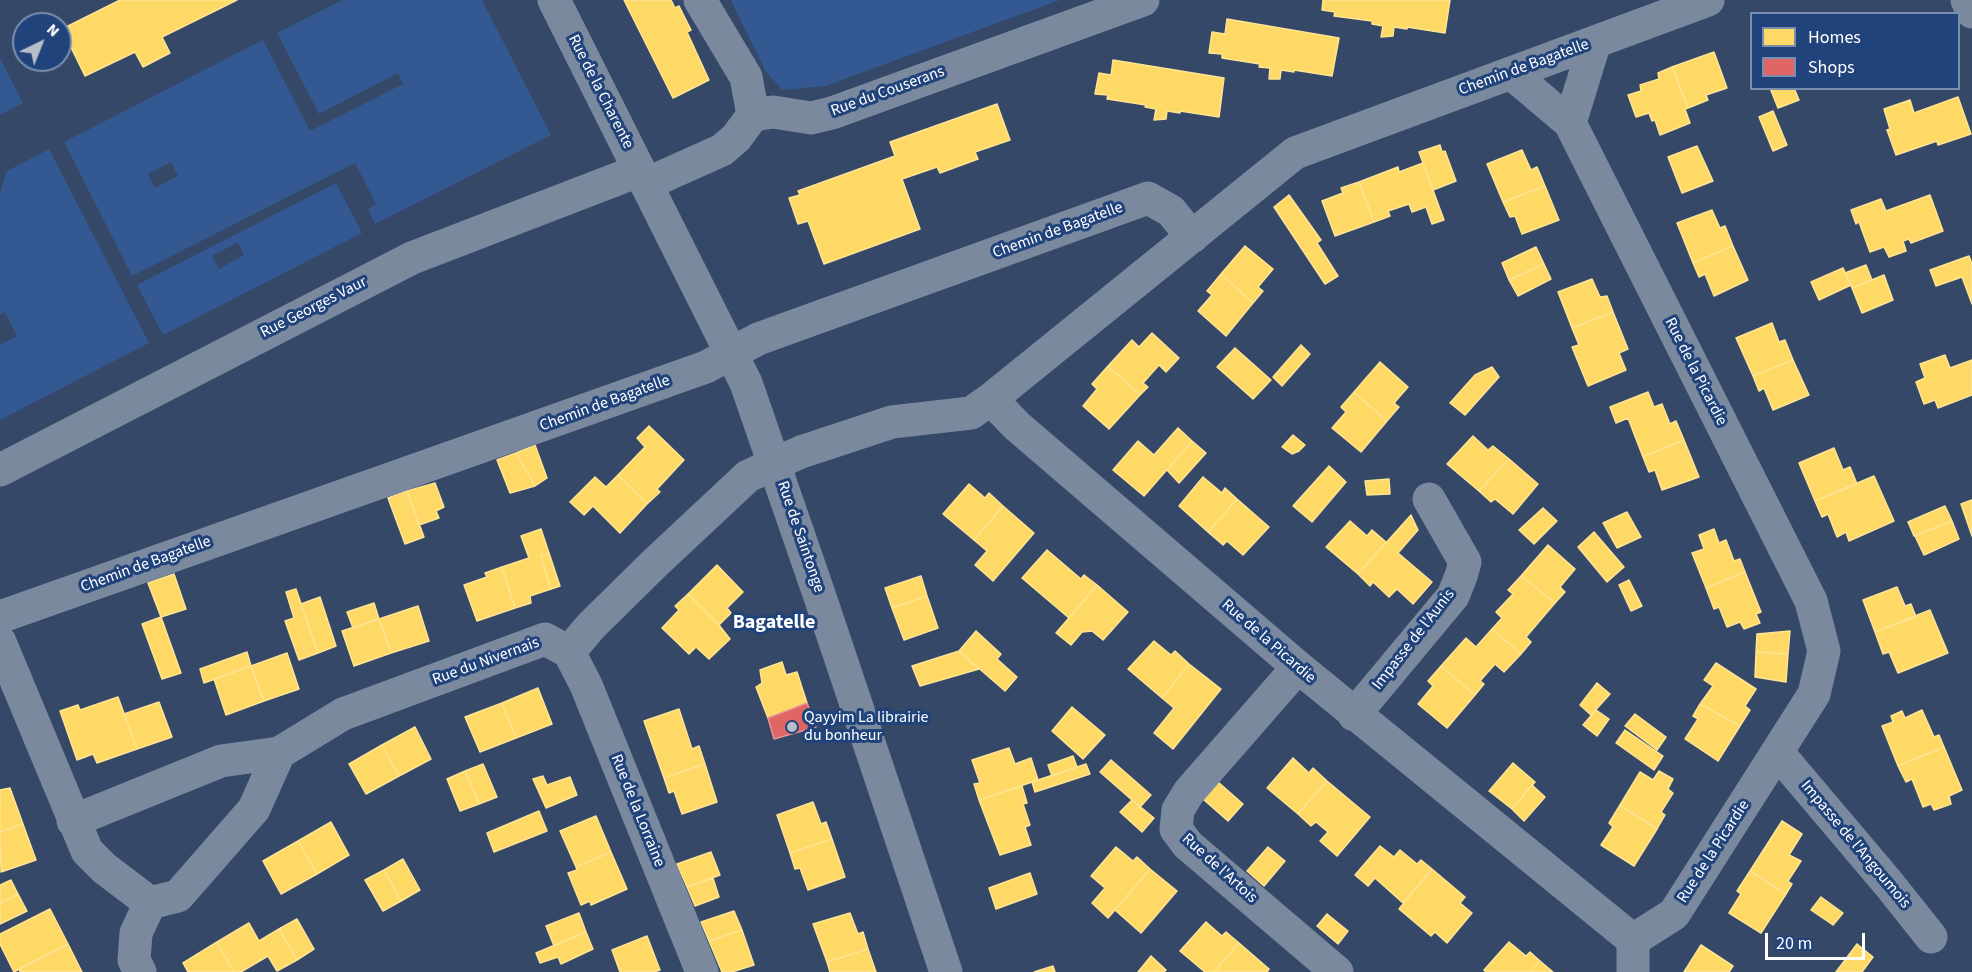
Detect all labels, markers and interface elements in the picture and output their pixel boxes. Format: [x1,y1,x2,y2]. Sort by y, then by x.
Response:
north arrow [12,12,72,72]
legend [1750,12,1960,90]
text: N [42,19,64,42]
text: Homes [1808,25,1861,50]
street label: Rue de la Charente [563,32,637,152]
street label: Chemin de Bagatelle [1456,36,1592,100]
text: Shops [1808,55,1855,80]
street label: Rue du Couserans [829,63,947,121]
street label: Chemin de Bagatelle [990,199,1126,263]
street label: Rue Georges Vaur [258,273,370,343]
street label: Rue de la Picardie [1660,315,1730,429]
street label: Chemin de Bagatelle [537,372,673,436]
street label: Rue de Saintonge [772,479,828,595]
street label: Chemin de Bagatelle [78,533,214,597]
street label: Impasse de l'Aunis [1369,586,1459,694]
street label: Rue de la Picardie [1217,596,1319,688]
district label: Bagatelle [733,612,815,636]
street label: Rue du Nivernais [430,634,542,690]
place label: Qayyim La librairie du bonheur [804,708,929,746]
marker: Qayyim La librairie du bonheur [785,720,799,734]
street label: Rue de la Lorraine [606,752,668,870]
street label: Impasse de l'Angoumois [1796,777,1914,913]
street label: Rue de la Picardie [1674,797,1754,907]
street label: Rue de l'Artois [1177,830,1261,908]
scale bar [1768,921,1868,959]
text: 20 m [1776,931,1812,956]

